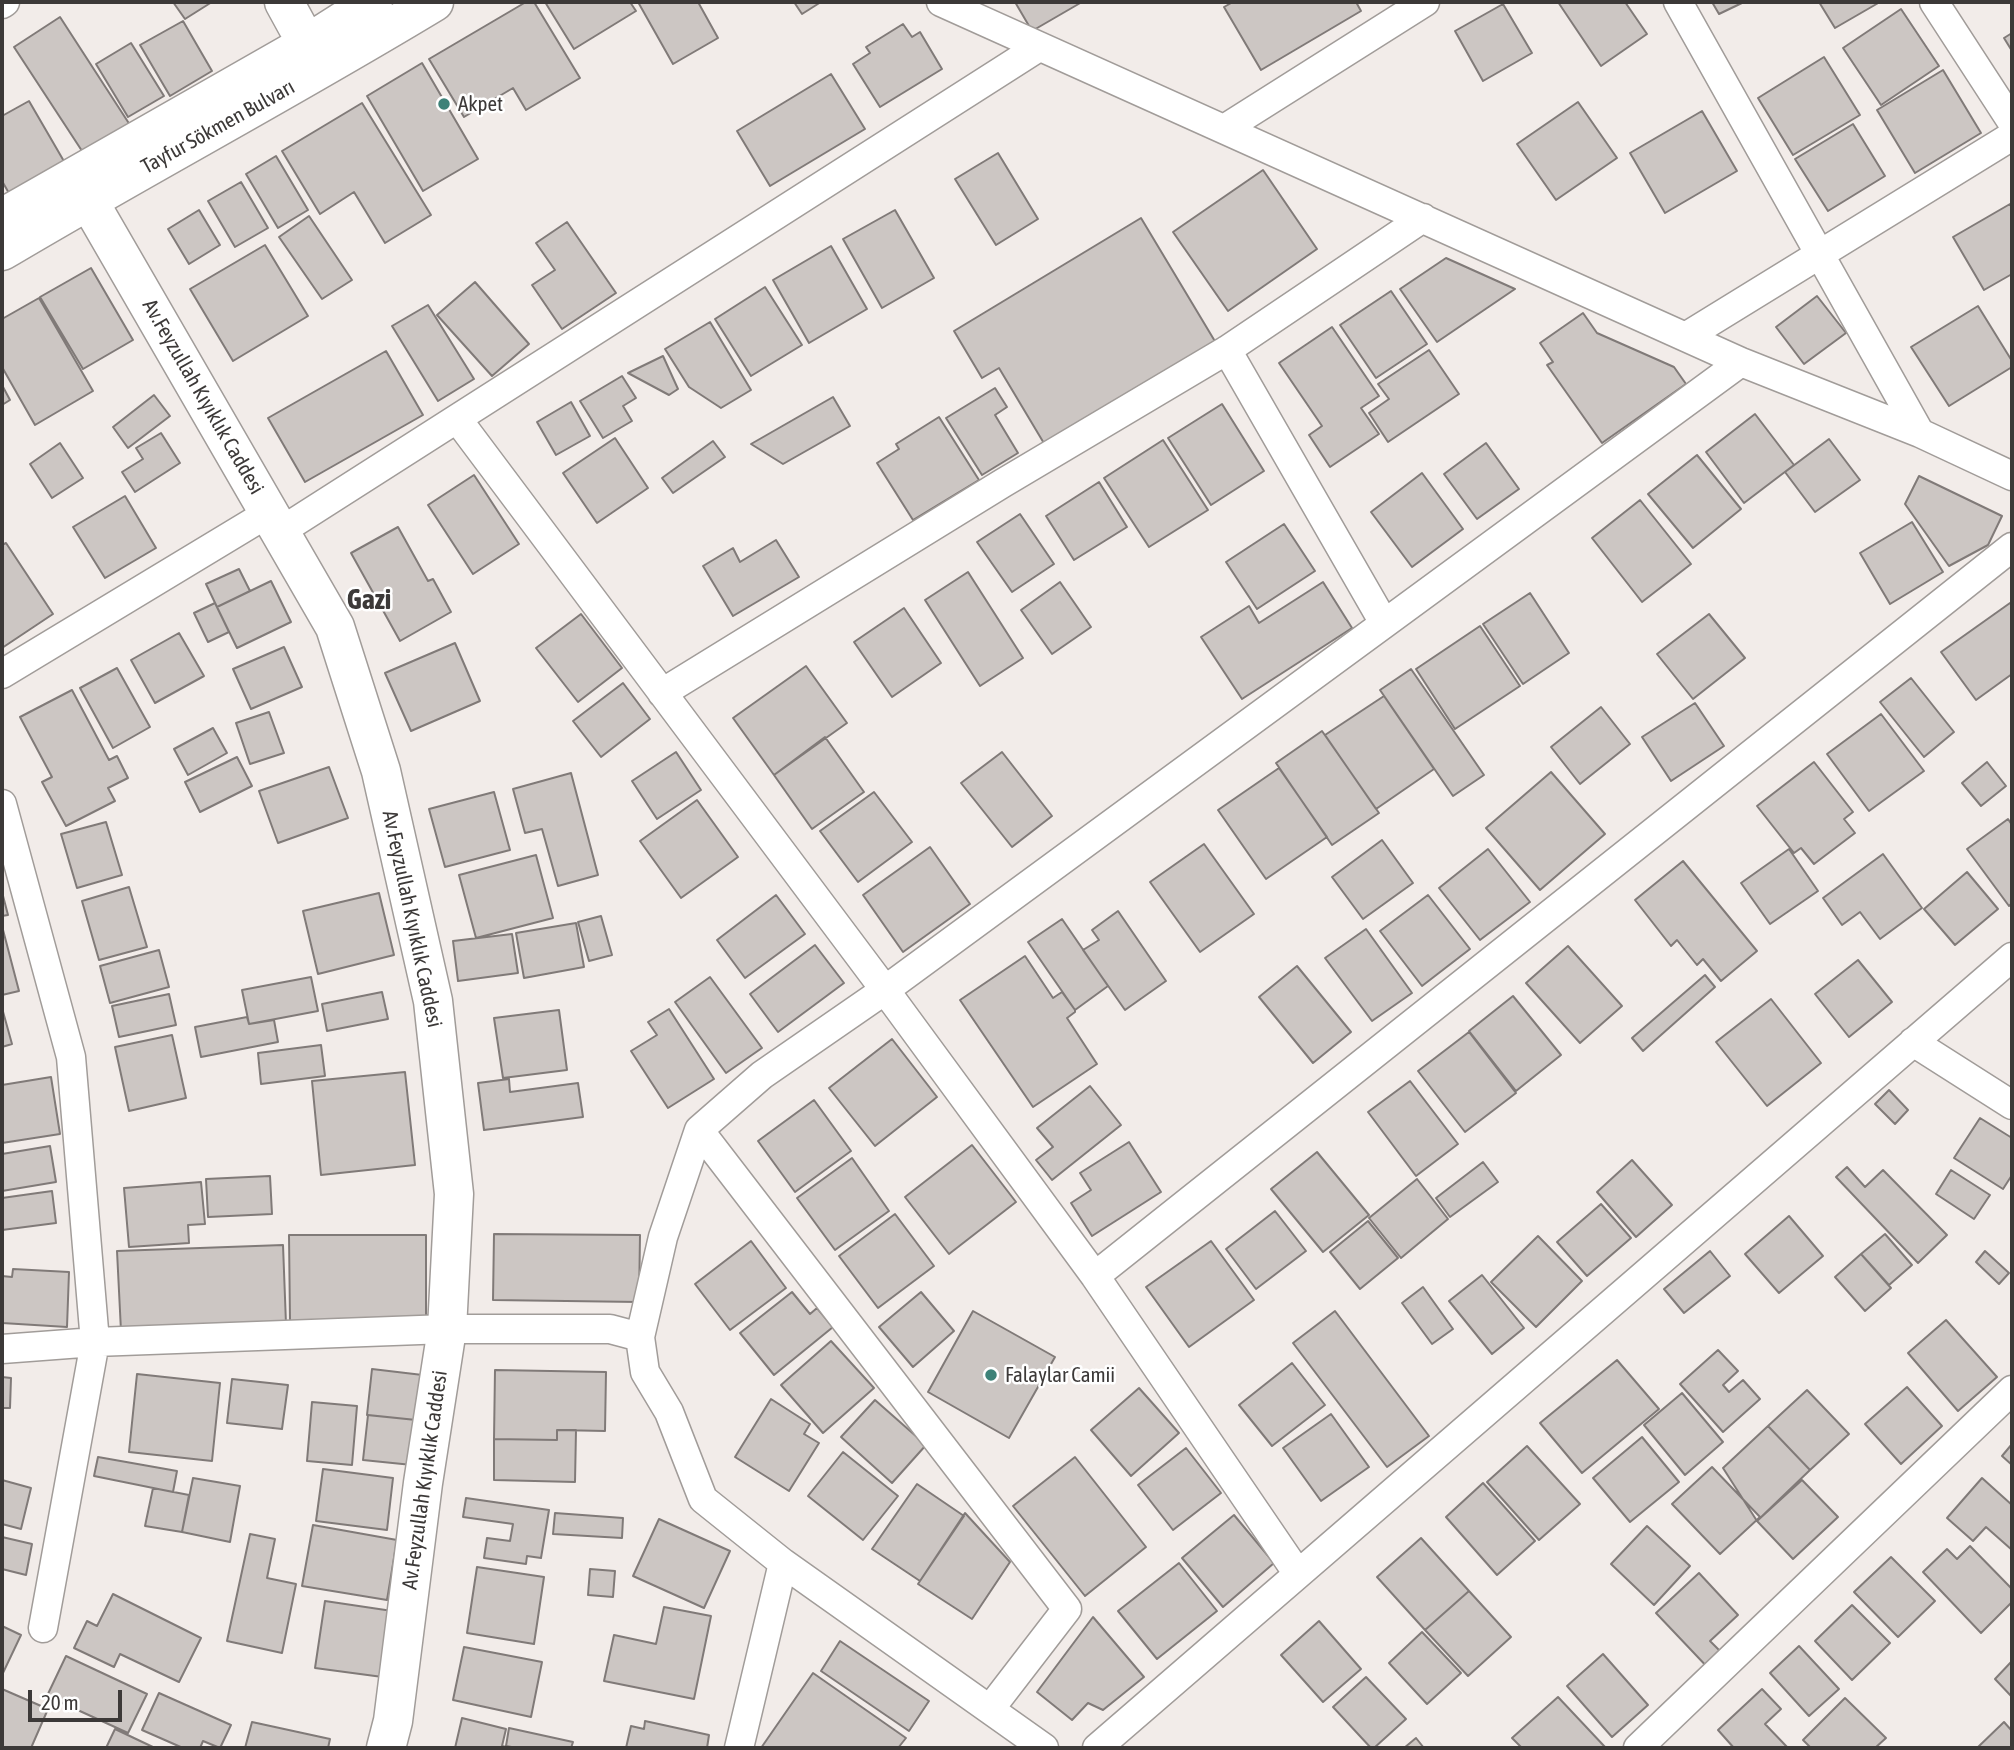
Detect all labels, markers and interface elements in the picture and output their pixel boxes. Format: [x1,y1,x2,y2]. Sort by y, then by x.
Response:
street label: Tayfur Sökmen Bulvarı [137,74,299,180]
place label: Akpet [458,91,503,117]
marker: Akpet [436,96,452,112]
street label: Av.Feyzullah Kıyıklık Caddesi [137,295,269,499]
district label: Gazi [347,583,391,617]
street label: Av.Feyzullah Kıyıklık Caddesi [377,808,447,1030]
place label: Falaylar Camii [1005,1362,1115,1388]
marker: Falaylar Camii [983,1367,999,1383]
street label: Av.Feyzullah Kıyıklık Caddesi [397,1369,453,1591]
scale bar [32,1676,126,1720]
text: 20 m [41,1690,79,1714]

